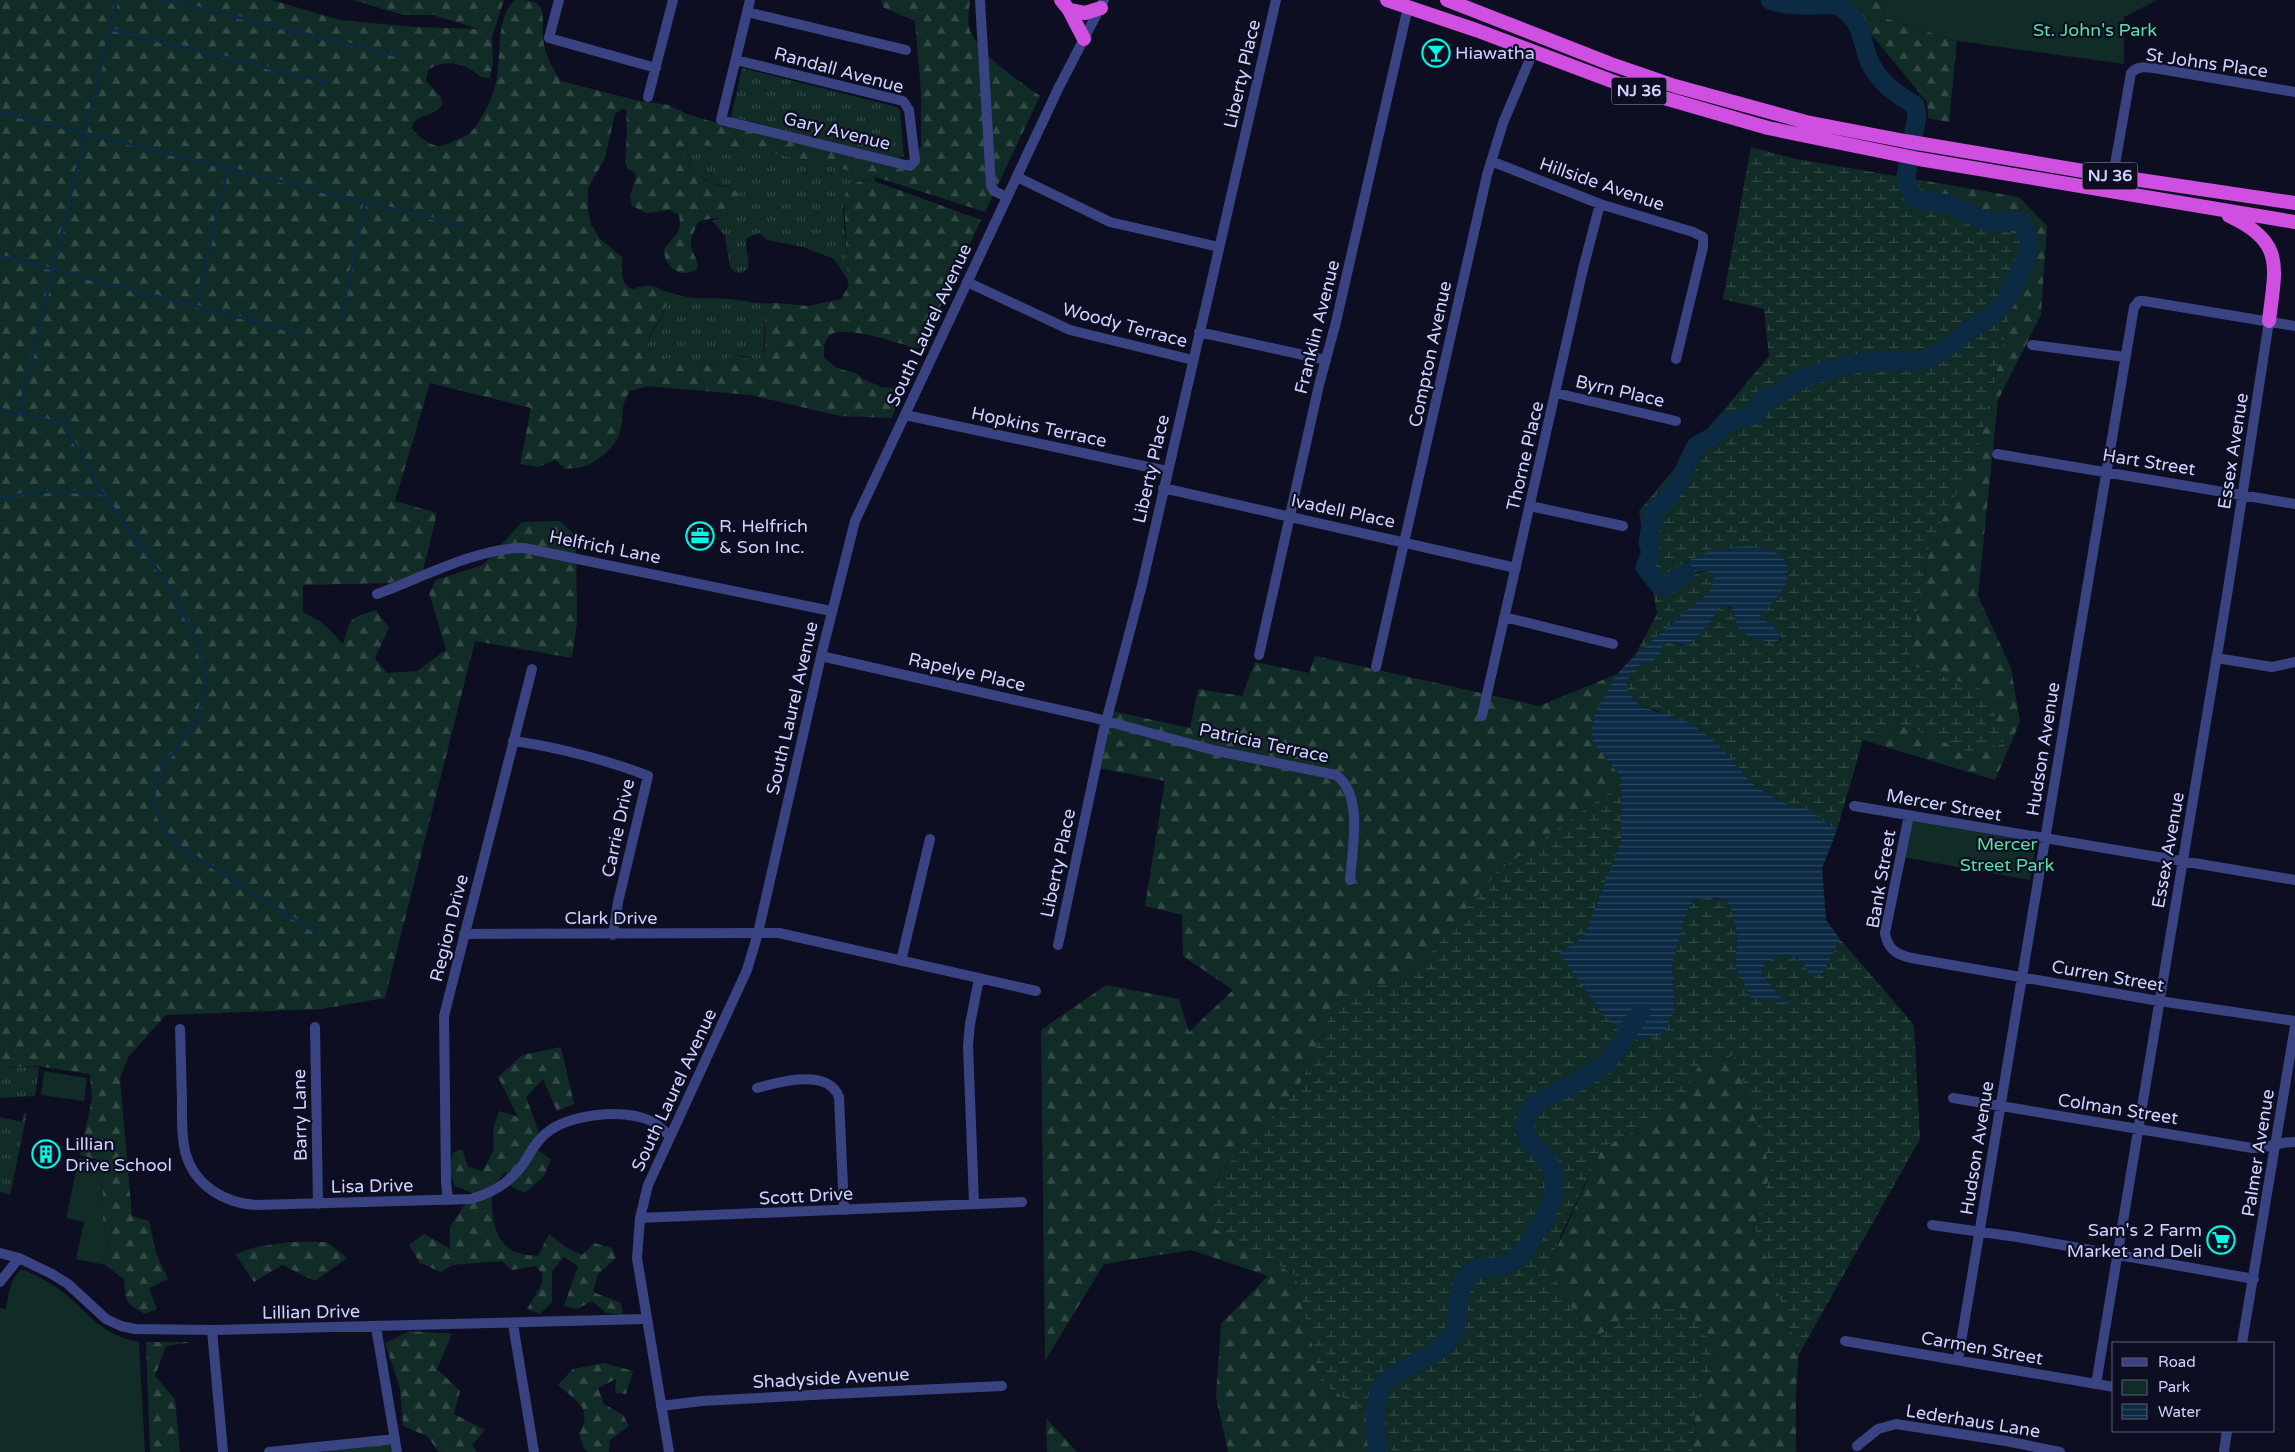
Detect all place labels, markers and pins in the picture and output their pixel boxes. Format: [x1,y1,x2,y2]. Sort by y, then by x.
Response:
bar icon: Hiawatha [1421,38,1451,68]
place label: Hiawatha [1455,42,1535,64]
place label: R. Helfrich & Son Inc. [719,515,808,558]
office icon: R. Helfrich & Son Inc. [685,521,715,551]
place label: Lillian Drive School [65,1133,172,1176]
building icon: Lillian Drive School [31,1139,61,1169]
place label: Sam's 2 Farm Market and Deli [2067,1219,2202,1262]
supermarket icon: Sam's 2 Farm Market and Deli [2206,1225,2236,1255]

